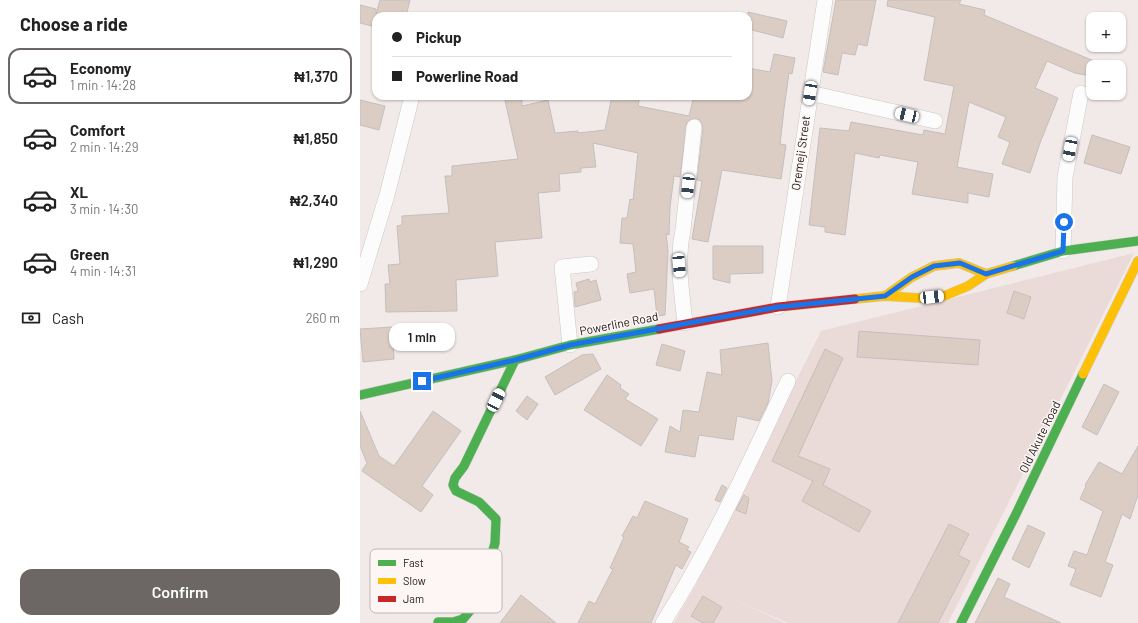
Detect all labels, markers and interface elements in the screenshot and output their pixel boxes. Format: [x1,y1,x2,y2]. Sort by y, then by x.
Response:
map controls [1086,12,1126,100]
button: + [1086,12,1126,52]
text: Choose a ride [20,13,128,35]
text: Pickup [416,28,462,46]
icon: car [22,58,58,94]
text: Economy [70,59,131,77]
button: − [1086,60,1126,100]
text: ₦1,370 [294,67,338,85]
text: Powerline Road [416,67,518,85]
text: 1 min · 14:28 [70,77,136,93]
car [802,80,818,106]
car [894,106,920,124]
street label: Oremeji Street [788,114,812,191]
icon: car [22,120,58,156]
text: Comfort [70,121,125,139]
text: ₦1,850 [293,129,338,147]
car [1062,136,1078,162]
text: 2 min · 14:29 [70,139,138,155]
car [681,173,695,199]
icon: car [22,182,58,218]
text: XL [70,183,88,201]
text: ₦2,340 [290,191,338,209]
text: 3 min · 14:30 [70,201,138,217]
route start [1055,213,1073,231]
icon: car [22,244,58,280]
text: Green [70,245,109,263]
text: ₦1,290 [293,253,338,271]
car [672,253,686,277]
text: 4 min · 14:31 [70,263,136,279]
car [919,290,945,304]
icon: cash [20,307,42,329]
text: Cash [52,309,84,327]
street label: Powerline Road [578,309,659,338]
text: 260 m [306,310,340,326]
callout: 1 min [389,323,455,351]
text: 1 min [408,329,436,345]
route end [413,372,431,390]
car [485,387,507,413]
street label: Old Akute Road [1016,398,1063,475]
legend [370,549,502,613]
text: Fast [403,556,424,569]
button: Confirm [20,569,340,615]
text: Slow [403,574,426,587]
text: Jam [403,592,424,605]

